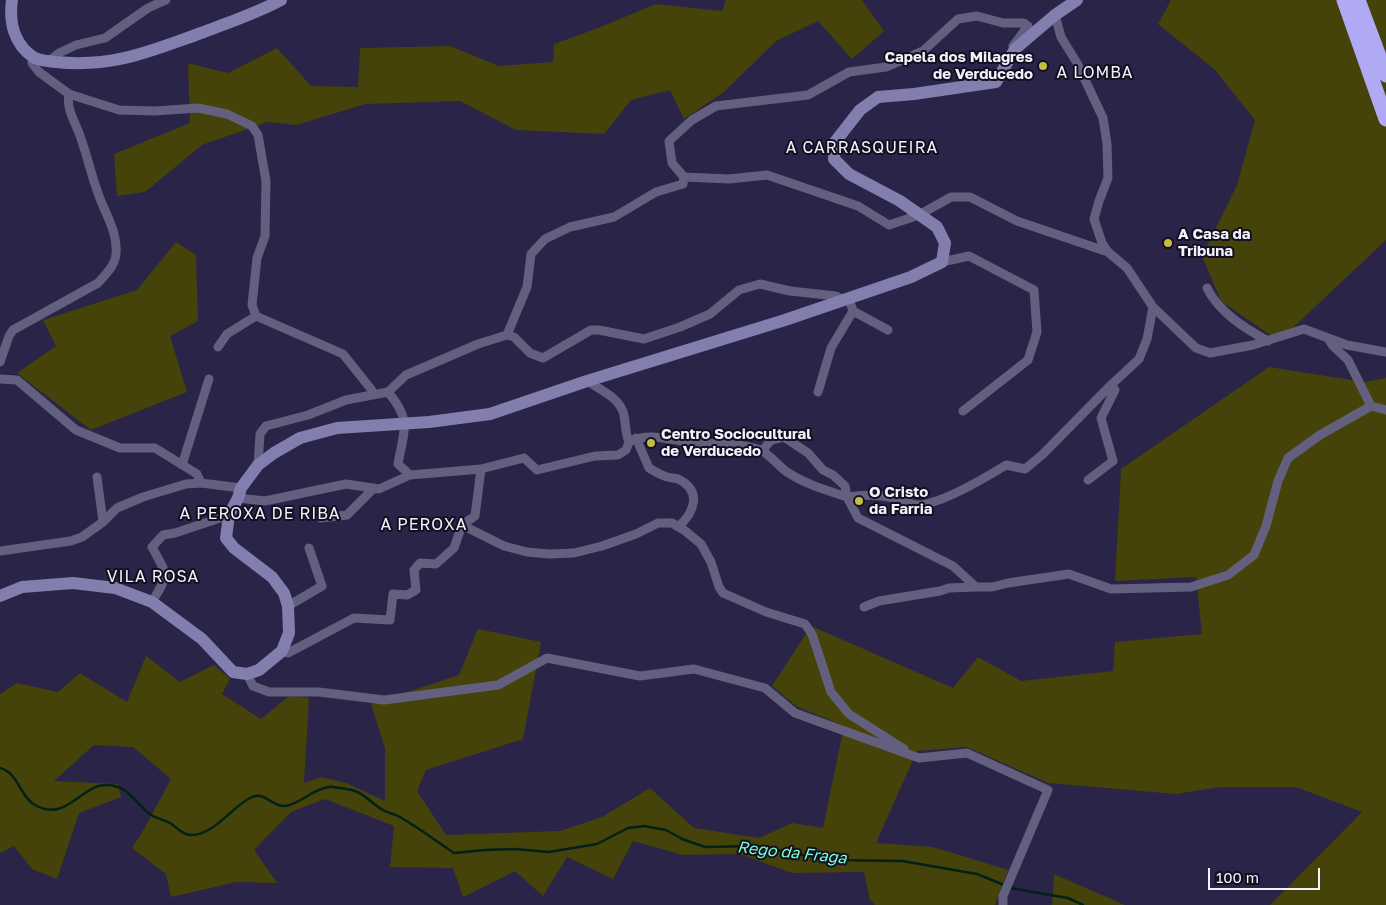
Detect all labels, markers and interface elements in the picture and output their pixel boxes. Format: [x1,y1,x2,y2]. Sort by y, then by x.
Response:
place label: Capela dos Milagres de Verducedo [884,48,1033,83]
marker: Capela dos Milagres de Verducedo [1037,60,1049,72]
district label: A LOMBA [1056,63,1134,83]
district label: A CARRASQUEIRA [784,138,940,158]
place label: A Casa da Tribuna [1178,225,1251,260]
marker: A Casa da Tribuna [1162,237,1174,249]
place label: Centro Sociocultural de Verducedo [661,425,811,460]
marker: Centro Sociocultural de Verducedo [645,437,657,449]
place label: O Cristo da Farria [869,483,933,518]
marker: O Cristo da Farria [853,495,865,507]
district label: A PEROXA DE RIBA [178,504,342,524]
district label: A PEROXA [380,515,468,535]
district label: VILA ROSA [106,567,200,587]
water label: Rego da Fraga [736,838,848,868]
scale bar [1211,858,1324,890]
text: 100 m [1216,868,1259,886]

